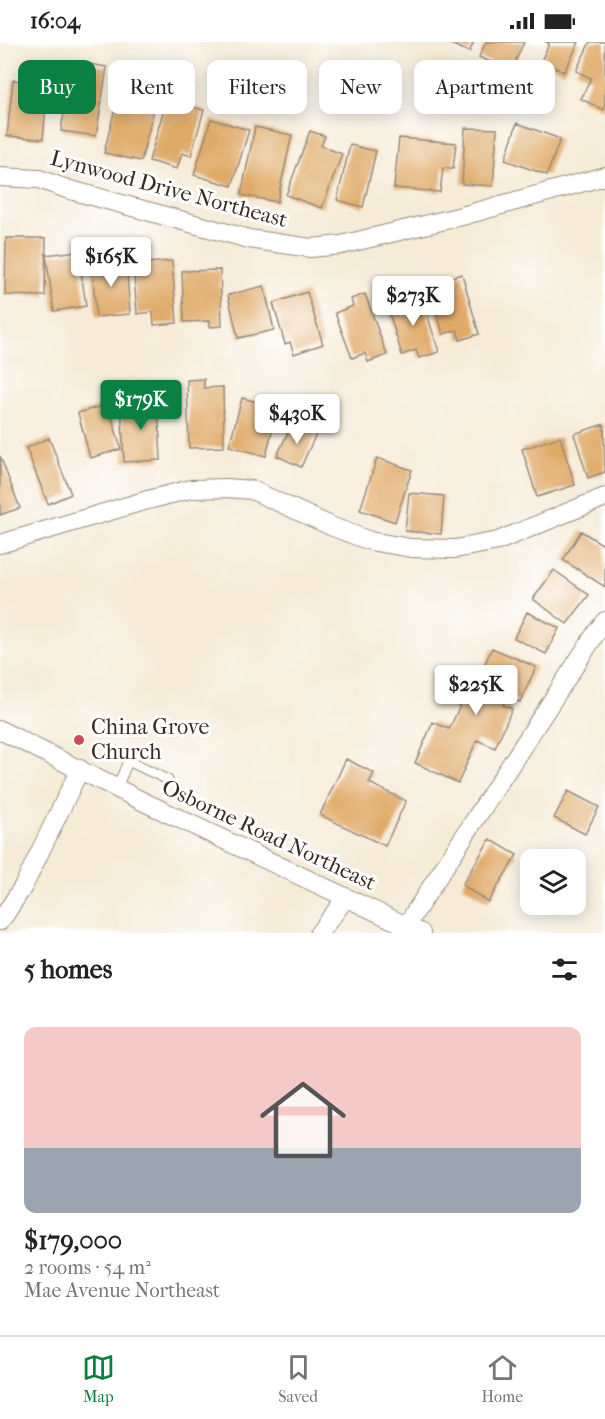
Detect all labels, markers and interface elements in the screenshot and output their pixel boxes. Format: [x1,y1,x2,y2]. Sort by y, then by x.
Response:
text: 16:04 [30,8,80,34]
chip: Buy [18,60,96,114]
chip: Rent [108,60,195,114]
chip: Filters [207,60,307,114]
chip: New [319,60,402,114]
chip: Apartment [414,60,555,114]
street label: Lynwood Drive Northeast [48,145,290,233]
pin: $165K [69,237,153,288]
text: $165K [85,245,137,268]
pin: $273K [371,276,455,327]
text: $273K [386,284,440,307]
pin: $179K [99,380,183,431]
text: $179K [115,388,167,411]
pin: $430K [255,394,339,445]
text: $430K [269,402,325,425]
pin: $225K [434,665,518,716]
text: $225K [449,673,503,696]
place label: China Grove Church [91,714,209,765]
marker: China Grove Church [72,733,86,747]
street label: Osborne Road Northeast [158,774,380,896]
map controls [520,849,586,915]
button: layers [520,849,586,915]
icon: filters [548,953,581,986]
text: 5 homes [24,954,112,985]
icon: home [249,1066,357,1174]
text: $179,000 [24,1225,122,1256]
text: 2 rooms · 54 m² [24,1256,151,1279]
text: Mae Avenue Northeast [24,1279,220,1302]
tab: Map [82,1351,115,1406]
tab: Saved [278,1351,318,1406]
tab: Home [482,1351,523,1406]

